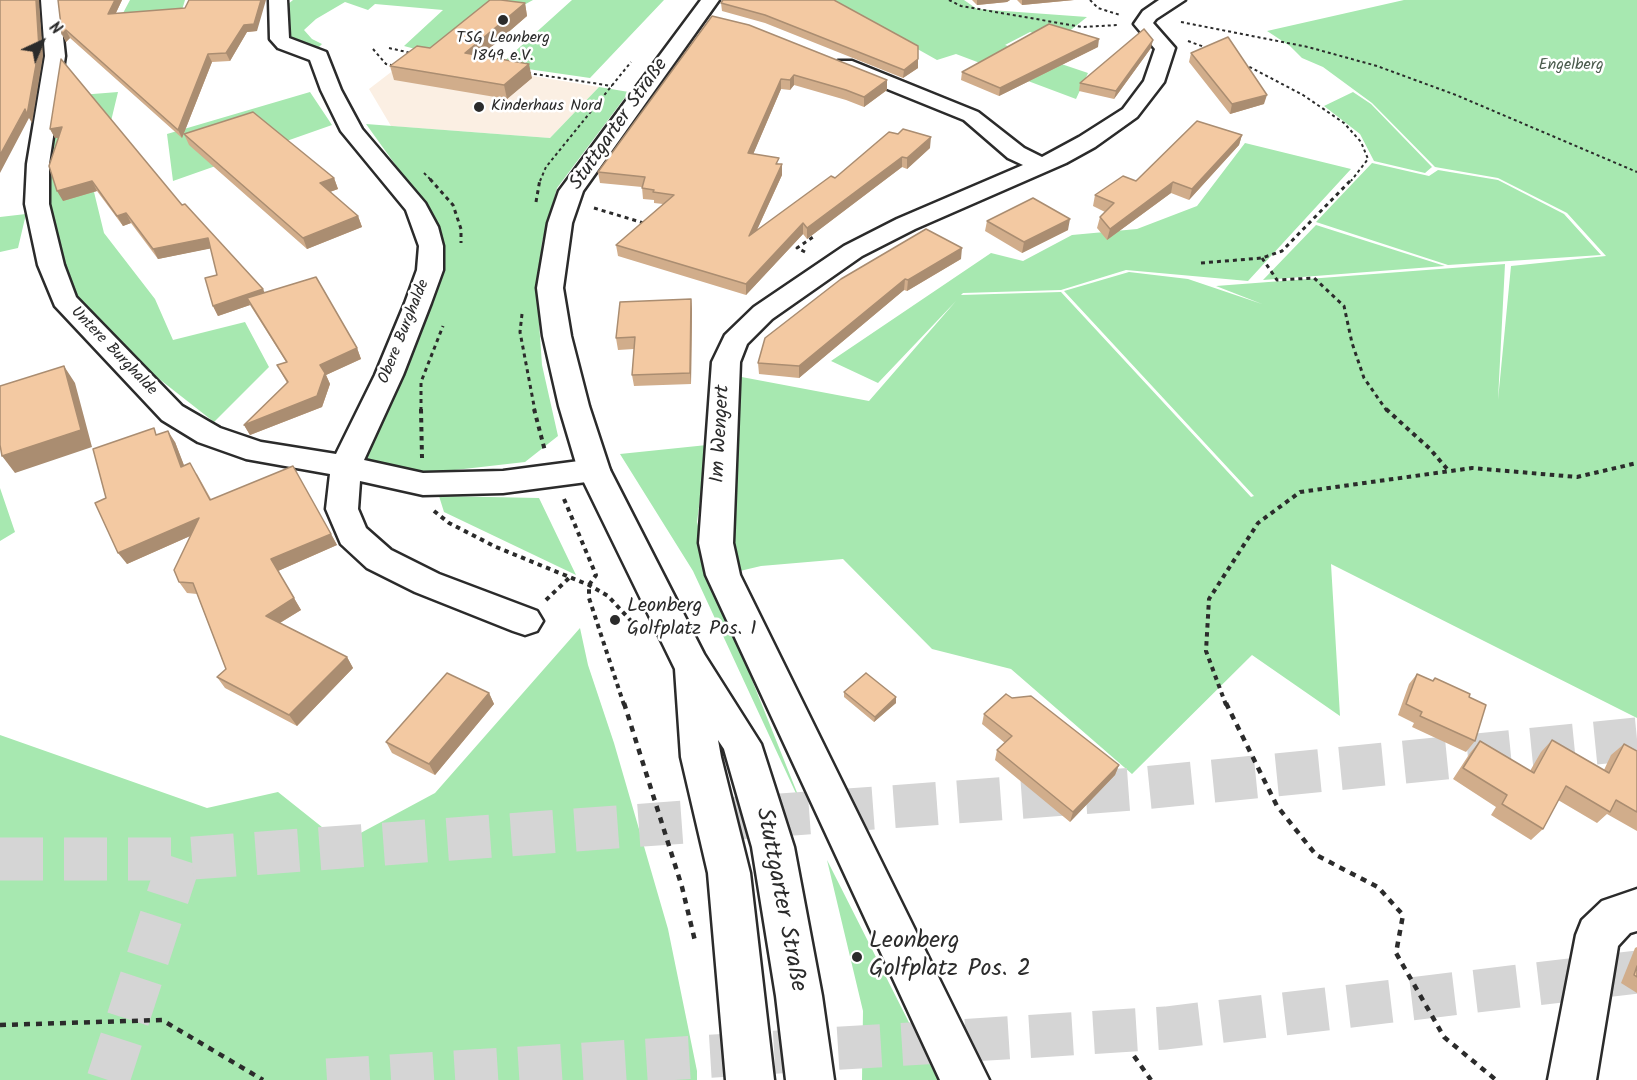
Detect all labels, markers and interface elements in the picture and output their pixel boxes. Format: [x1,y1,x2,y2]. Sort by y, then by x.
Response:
north arrow [12,12,72,72]
marker: TSG Leonberg 1849 e.V. [496,13,510,27]
text: N [43,16,67,41]
place label: TSG Leonberg 1849 e.V. [456,29,550,67]
street label: Stuttgarter Straße [566,54,674,196]
park label: Engelberg [1538,56,1604,76]
place label: Kinderhaus Nord [491,97,602,117]
marker: Kinderhaus Nord [472,100,486,114]
street label: Obere Burghalde [375,277,435,387]
street label: Untere Burghalde [66,303,160,401]
street label: Im Wengert [707,384,737,484]
place label: Leonberg Golfplatz Pos. 1 [627,596,757,643]
marker: Leonberg Golfplatz Pos. 1 [608,613,622,627]
street label: Stuttgarter Straße [747,806,811,994]
place label: Leonberg Golfplatz Pos. 2 [869,929,1031,985]
marker: Leonberg Golfplatz Pos. 2 [850,950,864,964]

